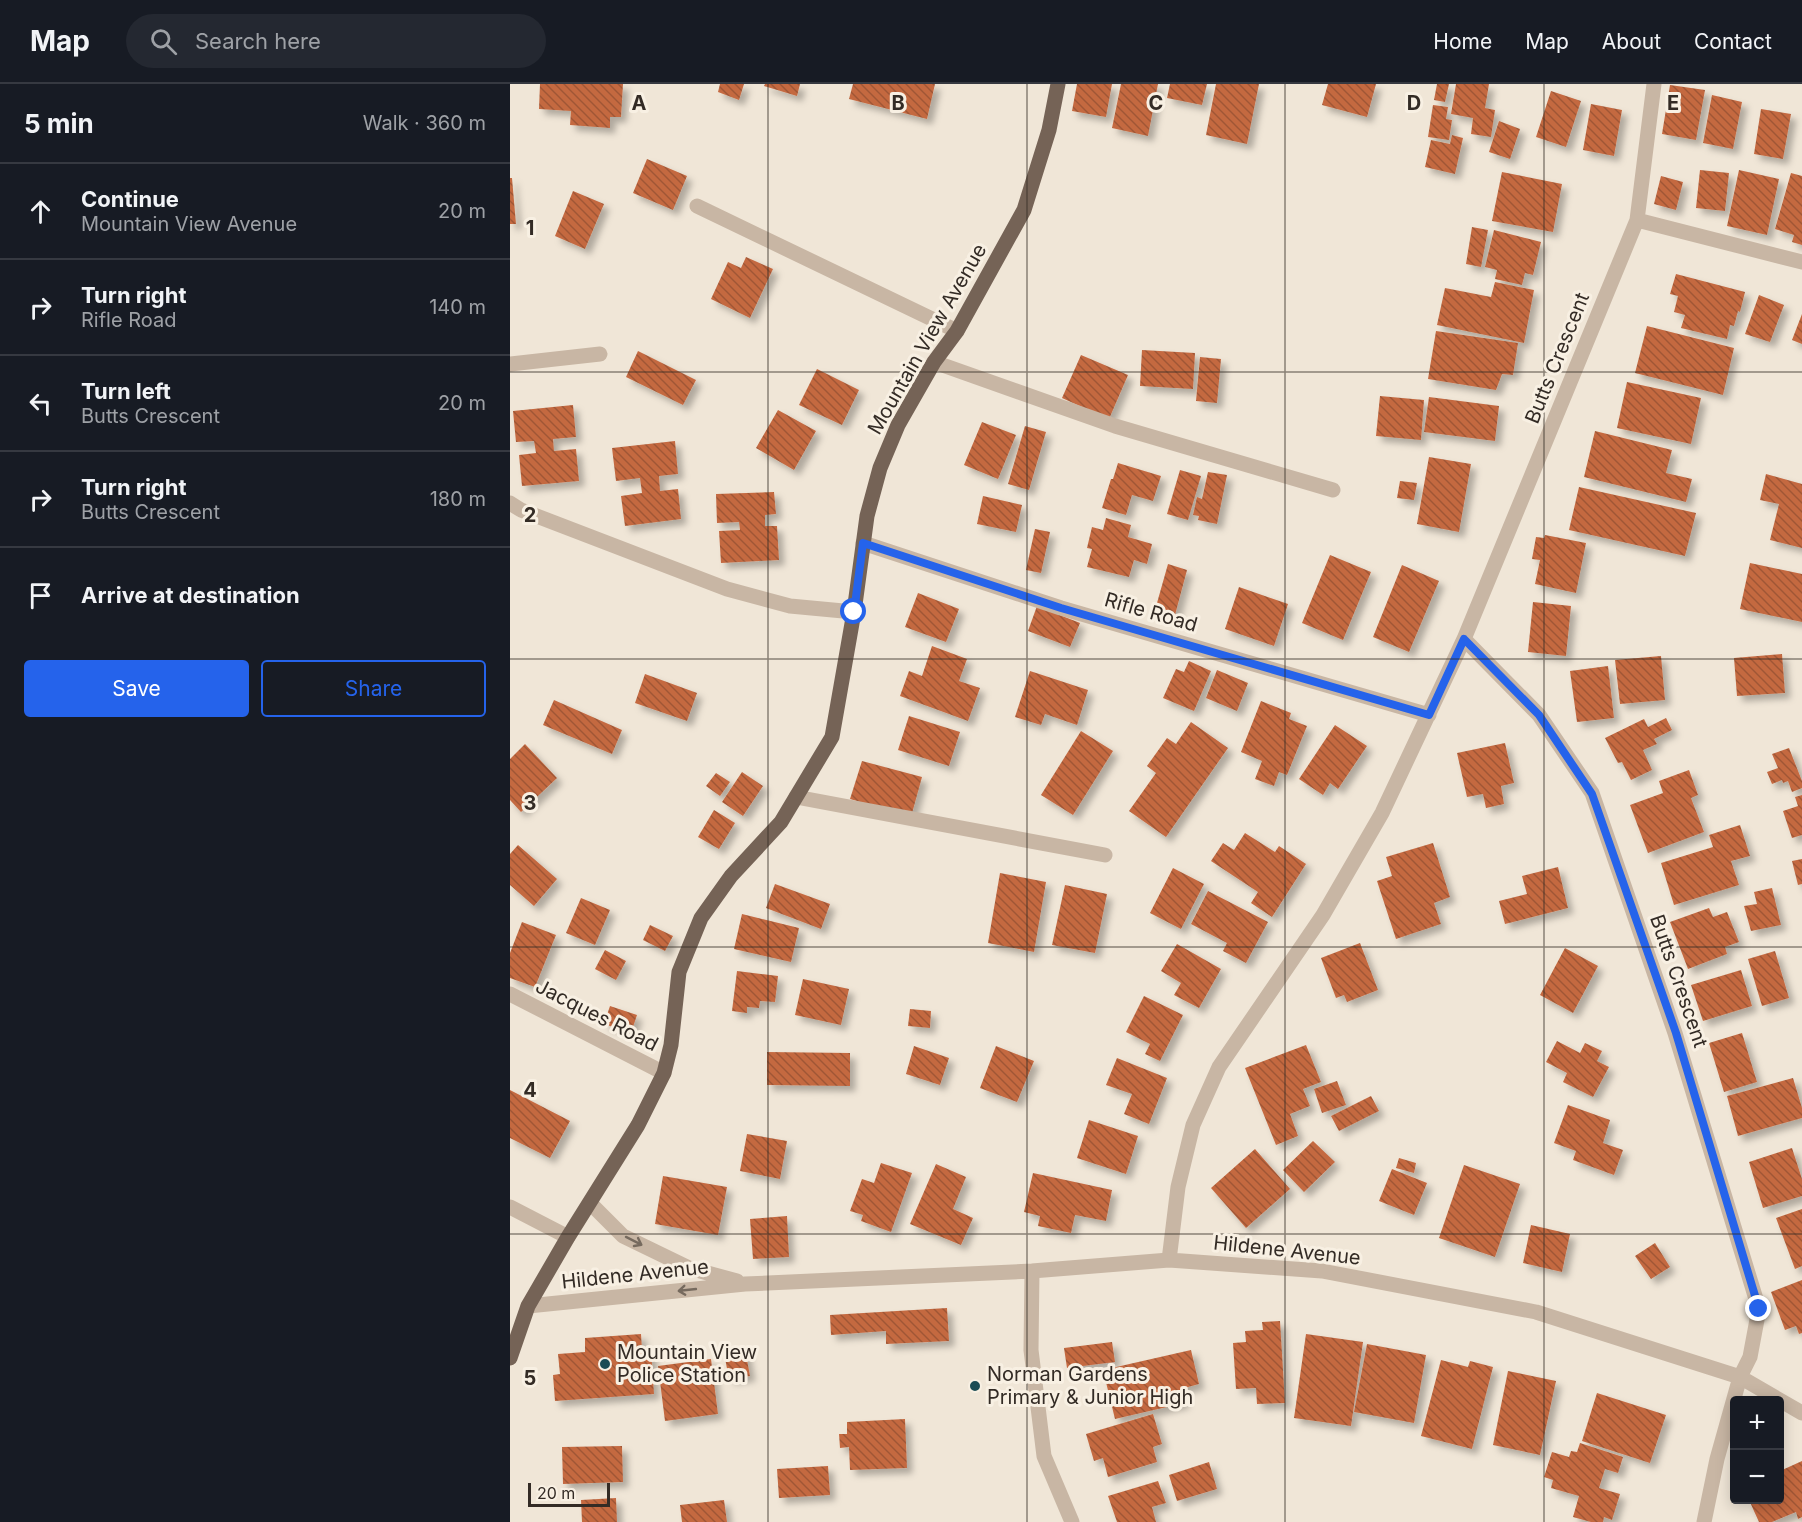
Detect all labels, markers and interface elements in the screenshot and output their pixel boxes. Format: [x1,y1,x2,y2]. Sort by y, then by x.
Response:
search box [126,14,546,68]
text: Map [30,24,90,58]
icon: search [147,25,180,58]
text: Search here [195,28,321,54]
text: Home [1433,29,1492,54]
text: Map [1525,29,1569,54]
text: About [1602,29,1661,54]
text: Contact [1694,29,1772,54]
text: A [632,91,647,115]
text: B [891,91,905,115]
text: C [1149,91,1163,115]
text: D [1407,91,1421,115]
text: E [1667,91,1679,115]
text: 5 min [24,108,94,139]
text: Walk · 360 m [363,111,486,135]
text: Continue [81,186,179,212]
icon: ahead [24,195,57,228]
text: 20 m [438,199,486,223]
text: Mountain View Avenue [81,212,297,236]
text: 1 [526,216,534,240]
street label: Mountain View Avenue [863,239,991,439]
text: Turn right [81,282,187,308]
street label: Butts Crescent [1520,289,1594,427]
icon: right [24,291,57,324]
text: 140 m [429,295,486,319]
text: Rifle Road [81,308,177,332]
text: Turn left [81,378,171,404]
icon: left [24,387,57,420]
text: 20 m [438,391,486,415]
text: Butts Crescent [81,404,220,428]
text: Turn right [81,474,187,500]
icon: right [24,483,57,516]
text: 180 m [430,487,486,511]
text: Butts Crescent [81,500,220,524]
text: 2 [524,503,536,527]
icon: arrive [24,579,57,612]
text: Arrive at destination [81,582,300,608]
street label: Rifle Road [1102,587,1200,637]
route start [840,598,866,624]
button: Save [24,660,249,717]
button: Share [261,660,486,717]
text: 3 [524,791,536,815]
street label: Butts Crescent [1645,911,1713,1051]
street label: Jacques Road [532,974,662,1056]
text: 4 [523,1078,537,1102]
street label: Hildene Avenue [1212,1230,1362,1270]
one-way arrow [624,1235,642,1247]
street label: Hildene Avenue [560,1254,710,1294]
one-way arrow [678,1285,698,1296]
route end [1745,1295,1771,1321]
place label: Mountain View Police Station [617,1340,757,1387]
marker: Mountain View Police Station [598,1357,612,1371]
place label: Norman Gardens Primary & Junior High [987,1362,1193,1409]
text: 5 [524,1366,536,1390]
marker: Norman Gardens Primary & Junior High [968,1379,982,1393]
map controls [1730,1396,1784,1504]
button: + [1730,1396,1784,1450]
button: − [1730,1450,1784,1504]
scale bar [528,1480,610,1508]
text: 20 m [537,1483,575,1503]

